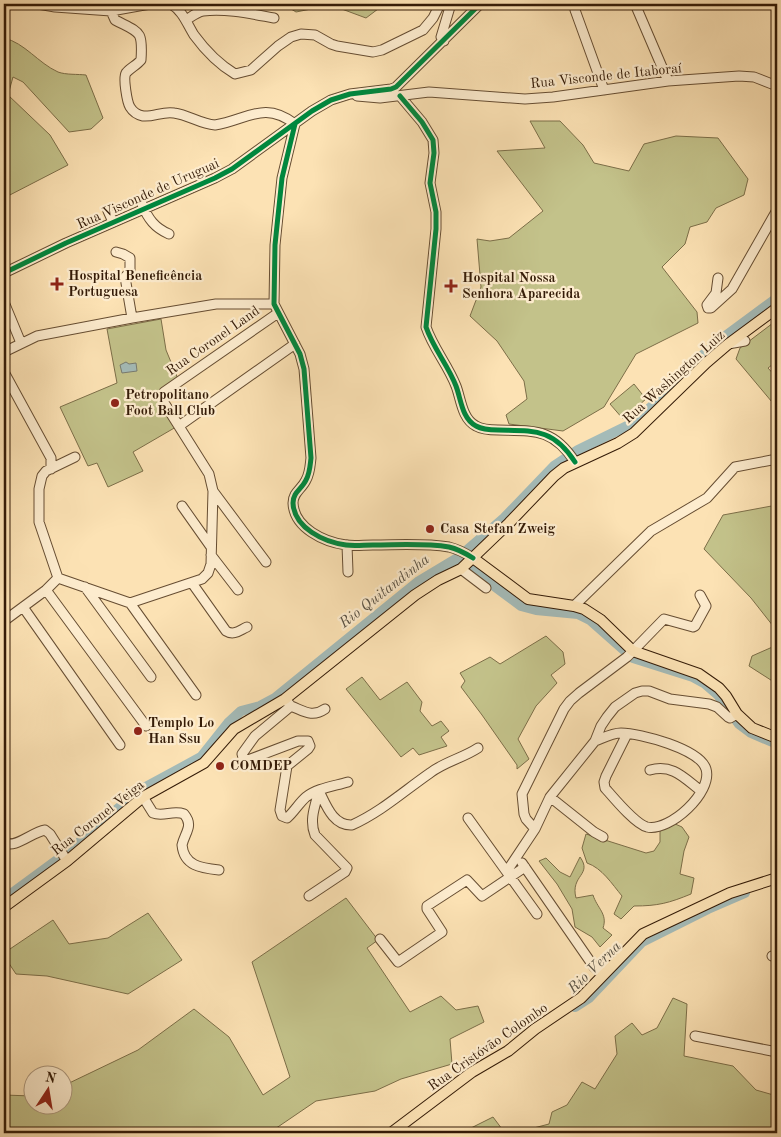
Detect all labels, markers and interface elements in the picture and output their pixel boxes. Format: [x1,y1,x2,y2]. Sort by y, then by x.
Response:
street label: Rua Visconde de Itaboraí [530,61,683,91]
street label: Rua Visconde de Uruguai [75,156,221,232]
place label: Hospital Beneficência Portuguesa [68,269,202,299]
place label: Hospital Nossa Senhora Aparecida [462,271,580,301]
marker: Hospital Beneficência Portuguesa [50,277,64,291]
marker: Hospital Nossa Senhora Aparecida [444,279,458,293]
street label: Rua Coronel Land [164,304,262,378]
street label: Rua Washington Luiz [620,328,728,426]
place label: Petropolitano Foot Ball Club [125,388,215,418]
marker: Petropolitano Foot Ball Club [109,397,121,409]
place label: Casa Stefan Zweig [440,522,555,536]
marker: Casa Stefan Zweig [424,523,436,535]
water label: Rio Quitandinha [336,552,433,632]
place label: Templo Lo Han Ssu [148,716,214,746]
marker: Templo Lo Han Ssu [132,725,144,737]
place label: COMDEP [230,759,292,773]
marker: COMDEP [214,760,226,772]
street label: Rua Coronel Veiga [49,778,147,858]
water label: Rio Verna [565,939,624,998]
street label: Rua Cristóvão Colombo [426,1000,550,1093]
north arrow [22,1064,72,1114]
text: N [44,1070,57,1086]

